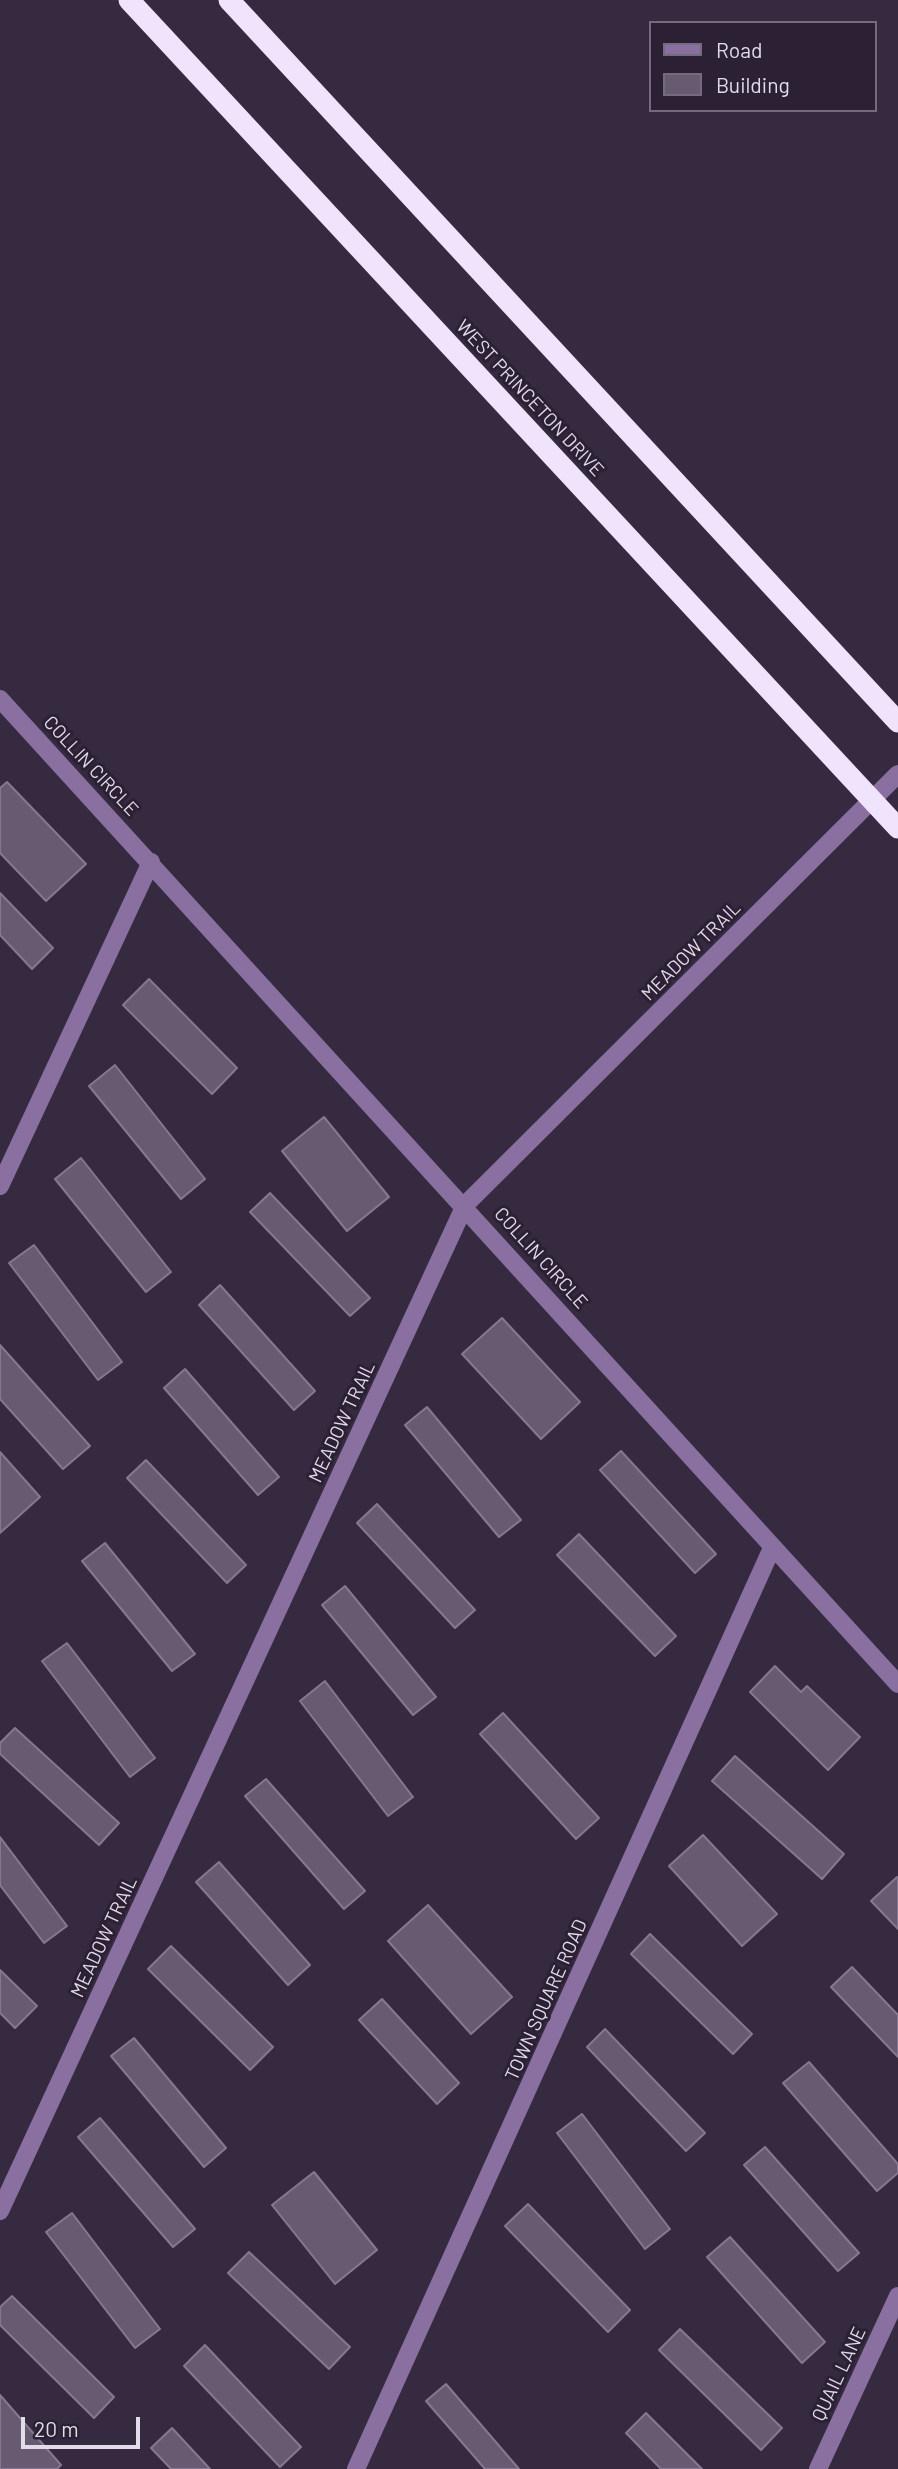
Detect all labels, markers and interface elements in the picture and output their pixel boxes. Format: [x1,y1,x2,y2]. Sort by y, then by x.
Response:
legend [650,21,877,112]
text: Road [716,37,762,62]
text: Building [716,72,790,97]
street label: WEST PRINCETON DRIVE [451,315,609,481]
street label: COLLIN CIRCLE [39,711,143,821]
street label: MEADOW TRAIL [637,897,745,1005]
street label: COLLIN CIRCLE [490,1203,592,1313]
street label: MEADOW TRAIL [304,1358,380,1486]
street label: MEADOW TRAIL [66,1873,142,2001]
street label: TOWN SQUARE ROAD [500,1916,592,2084]
street label: QUAIL LANE [807,2323,871,2425]
scale bar [24,2402,144,2446]
text: 20 m [34,2416,79,2441]

